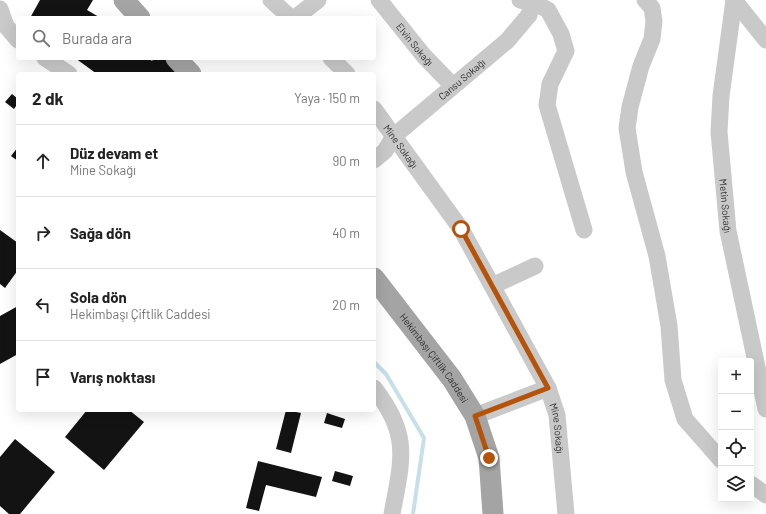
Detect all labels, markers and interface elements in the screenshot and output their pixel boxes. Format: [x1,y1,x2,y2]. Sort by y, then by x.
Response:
search box [16,16,376,60]
street label: Elvin Sokağı [394,21,436,68]
icon: search [30,27,52,49]
text: Burada ara [62,29,132,47]
street label: Cansu Sokağı [436,56,487,102]
text: 2 dk [32,88,64,108]
text: Yaya · 150 m [294,90,360,106]
street label: Mine Sokağı [381,122,421,170]
text: Düz devam et [70,144,158,162]
icon: ahead [32,150,54,172]
text: 90 m [333,153,360,169]
text: Mine Sokağı [70,162,136,178]
street label: Metin Sokağı [717,178,734,234]
route start [452,220,470,238]
icon: right [32,222,54,244]
text: Sağa dön [70,224,131,242]
text: 40 m [332,225,360,241]
text: Sola dön [70,288,127,306]
icon: left [32,294,54,316]
text: 20 m [332,297,360,313]
text: Hekimbaşı Çiftlik Caddesi [70,306,210,322]
street label: Hekimbaşı Çiftlik Caddesi [397,311,471,405]
map controls [718,358,754,502]
button: + [718,358,754,394]
icon: arrive [32,366,54,388]
text: Varış noktası [70,368,155,386]
button: − [718,394,754,430]
street label: Mine Sokağı [547,401,566,454]
button: locate [718,430,754,466]
route end [480,449,498,467]
button: layers [718,466,754,502]

